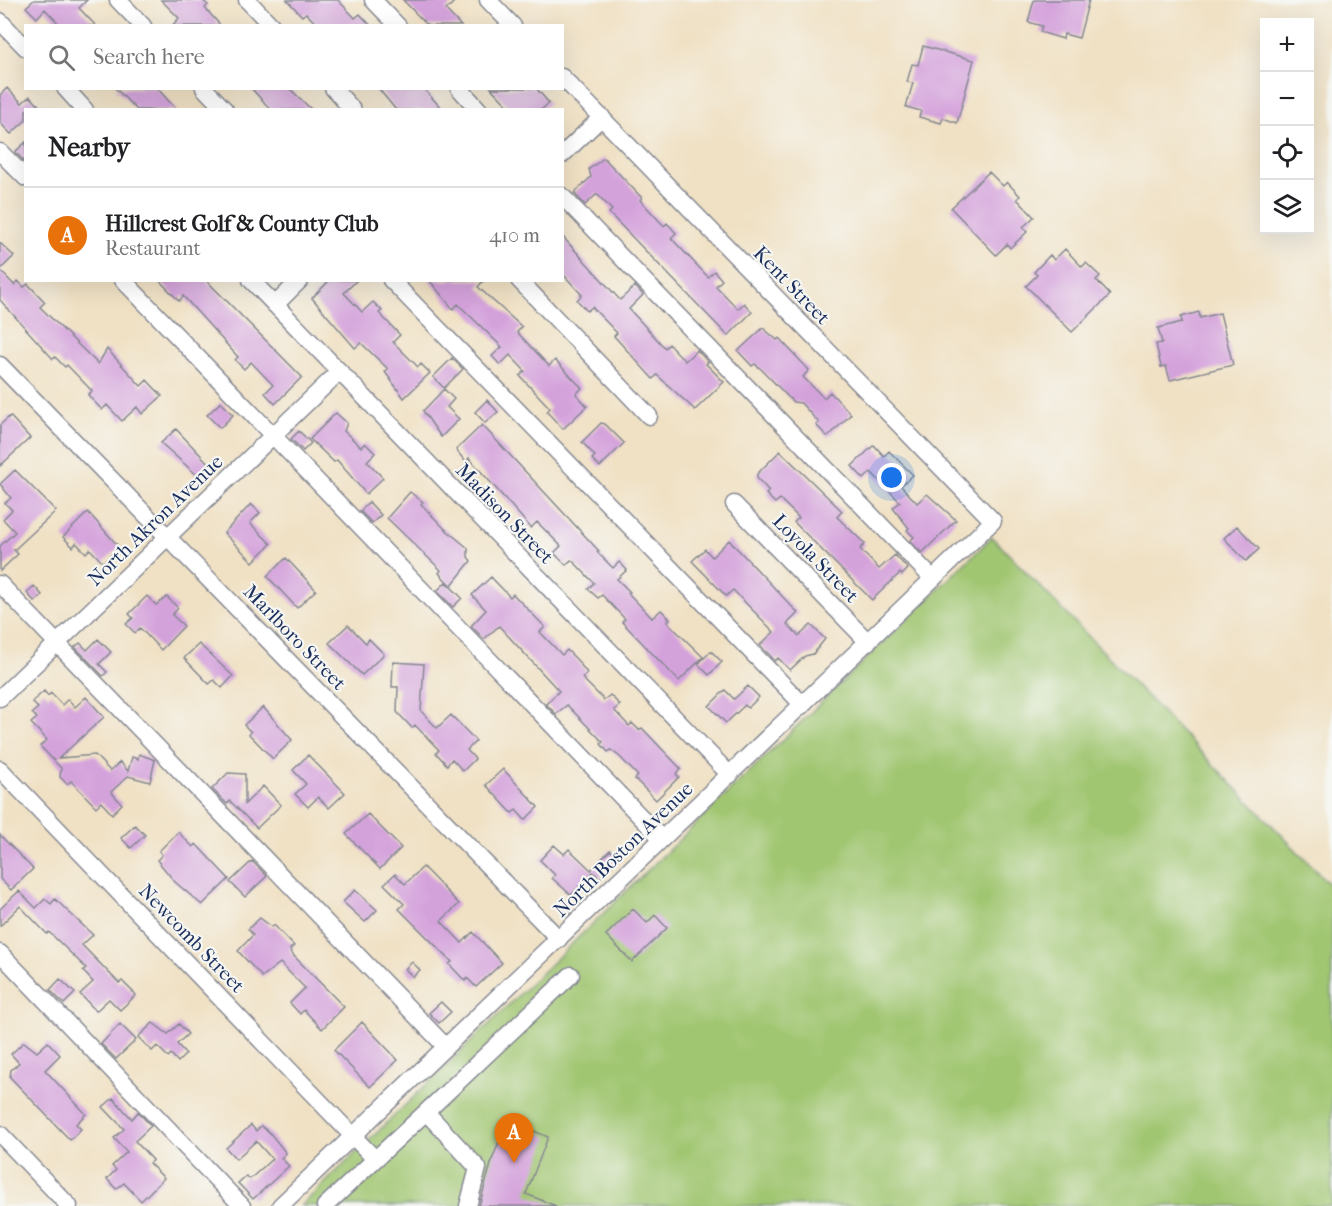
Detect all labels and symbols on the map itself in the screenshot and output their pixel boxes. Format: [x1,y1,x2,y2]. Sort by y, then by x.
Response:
street label: Kent Street [749,241,835,329]
street label: North Akron Avenue [83,450,228,591]
street label: Madison Street [451,458,558,568]
your location [877,463,906,492]
street label: Loyola Street [768,509,863,607]
street label: Marlboro Street [239,580,351,695]
street label: North Boston Avenue [549,777,698,922]
street label: Newcomb Street [134,879,249,997]
pin: A [494,1114,534,1163]

